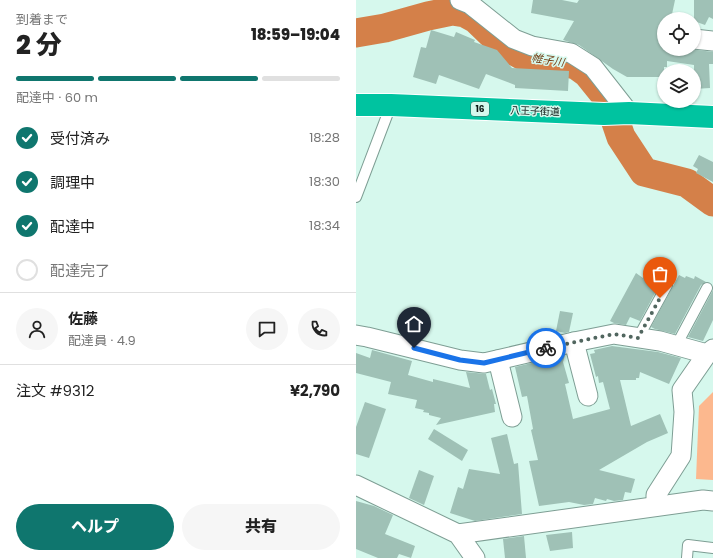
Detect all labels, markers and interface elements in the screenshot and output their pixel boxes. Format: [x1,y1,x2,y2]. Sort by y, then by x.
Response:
text: 到着まで [16,10,68,29]
map controls [657,12,701,108]
button: locate [657,12,701,56]
text: 18:59–19:04 [251,24,340,45]
text: 2 分 [16,27,62,63]
water label: 帷子川 [530,50,567,71]
button: layers [657,64,701,108]
text: 配達中 · 60 m [16,88,98,107]
road number: 16 [471,102,489,116]
street label: 八王子街道 [510,103,560,119]
icon: check [16,127,38,149]
text: 受付済み [50,128,110,149]
text: 18:28 [309,128,340,147]
icon: check [16,171,38,193]
text: 調理中 [50,172,95,193]
text: 18:30 [309,172,340,191]
icon: check [16,215,38,237]
text: 配達中 [50,216,95,237]
text: 18:34 [309,216,340,235]
pin [643,257,677,298]
text: 配達完了 [50,260,110,281]
icon: bag [649,263,671,285]
pin [397,307,431,348]
button: person [16,308,58,350]
text: 佐藤 [68,308,98,329]
button: chat [246,308,288,350]
button: phone [298,308,340,350]
icon: home [403,313,425,335]
courier [526,328,566,368]
text: 配達員 · 4.9 [68,331,136,350]
icon: bike [535,337,557,359]
text: 注文 #9312 [16,380,94,401]
text: ¥2,790 [290,380,340,401]
button: ヘルプ [16,504,174,550]
button: 共有 [182,504,340,550]

